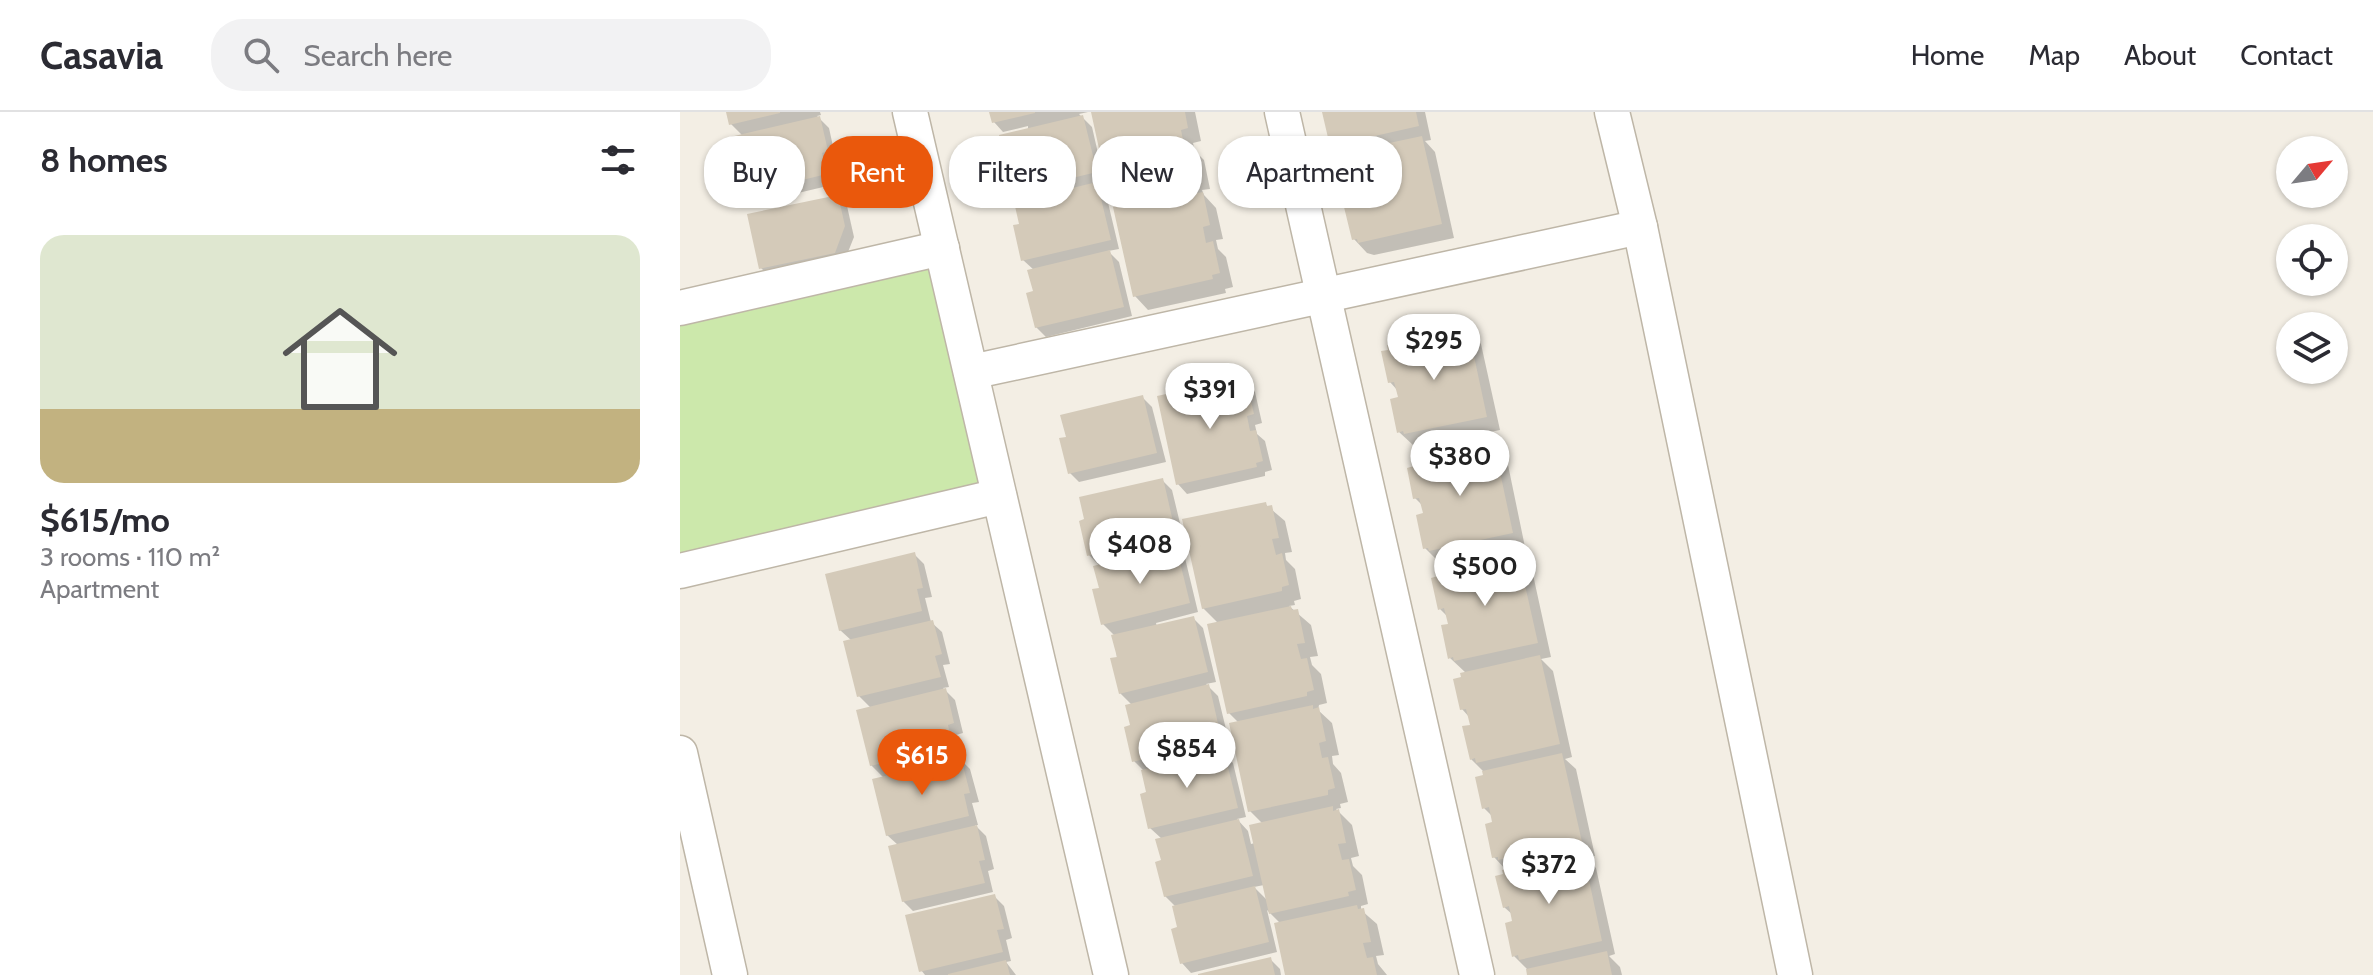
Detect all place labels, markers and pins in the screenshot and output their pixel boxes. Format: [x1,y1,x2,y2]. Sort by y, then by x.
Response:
pin: $295 [1387,314,1481,382]
pin: $391 [1163,363,1257,431]
pin: $380 [1413,430,1507,498]
pin: $408 [1093,518,1187,586]
pin: $500 [1438,540,1532,608]
pin: $854 [1140,722,1234,790]
pin: $615 [875,729,969,797]
pin: $372 [1502,838,1596,906]

